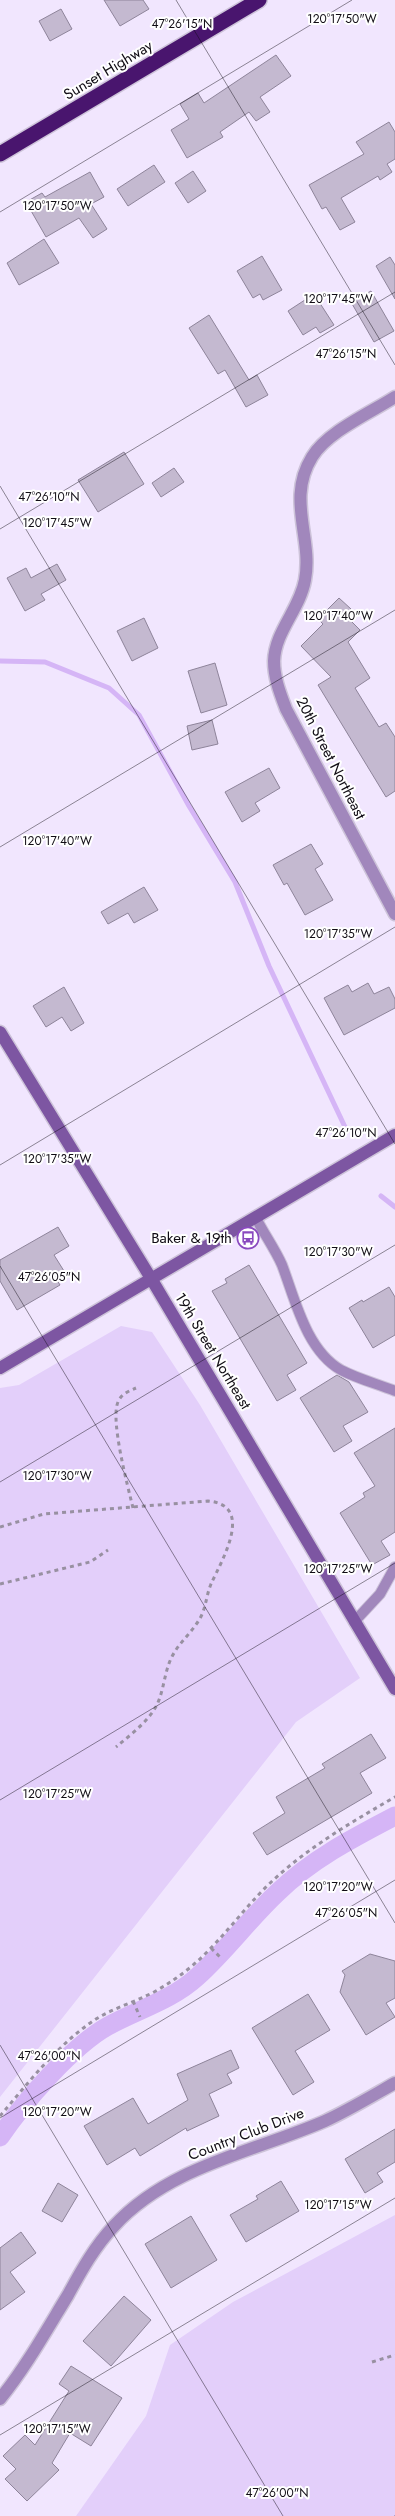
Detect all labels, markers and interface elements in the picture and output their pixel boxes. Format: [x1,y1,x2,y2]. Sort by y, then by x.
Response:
text: 120°17'50"W [307,10,377,28]
text: 47°26'15"N [152,15,212,33]
street label: Sunset Highway [59,34,157,105]
text: 120°17'50"W [22,197,92,215]
text: 120°17'45"W [303,290,373,308]
text: 47°26'15"N [316,345,376,363]
text: 47°26'10"N [18,488,80,506]
text: 120°17'45"W [22,514,92,532]
text: 120°17'40"W [303,607,373,625]
street label: 20th Street Northeast [291,693,372,823]
text: 120°17'40"W [22,832,92,850]
text: 120°17'35"W [304,925,372,943]
text: 47°26'10"N [315,1124,377,1142]
text: 120°17'35"W [23,1150,91,1168]
bus stop icon: Baker & 19th [236,1226,260,1250]
place label: Baker & 19th [151,1227,232,1249]
text: 120°17'30"W [303,1243,373,1261]
text: 47°26'05"N [18,1268,80,1286]
street label: 19th Street Northeast [169,1288,257,1414]
text: 120°17'30"W [22,1467,92,1485]
text: 120°17'25"W [304,1560,373,1578]
text: 120°17'25"W [23,1785,92,1803]
text: 120°17'20"W [303,1878,373,1896]
text: 47°26'05"N [315,1904,377,1922]
text: 47°26'00"N [17,2047,81,2065]
street label: Country Club Drive [185,2102,307,2166]
text: 120°17'20"W [22,2103,92,2121]
text: 120°17'15"W [304,2196,372,2214]
text: 120°17'15"W [23,2420,91,2438]
text: 47°26'00"N [245,2484,309,2502]

